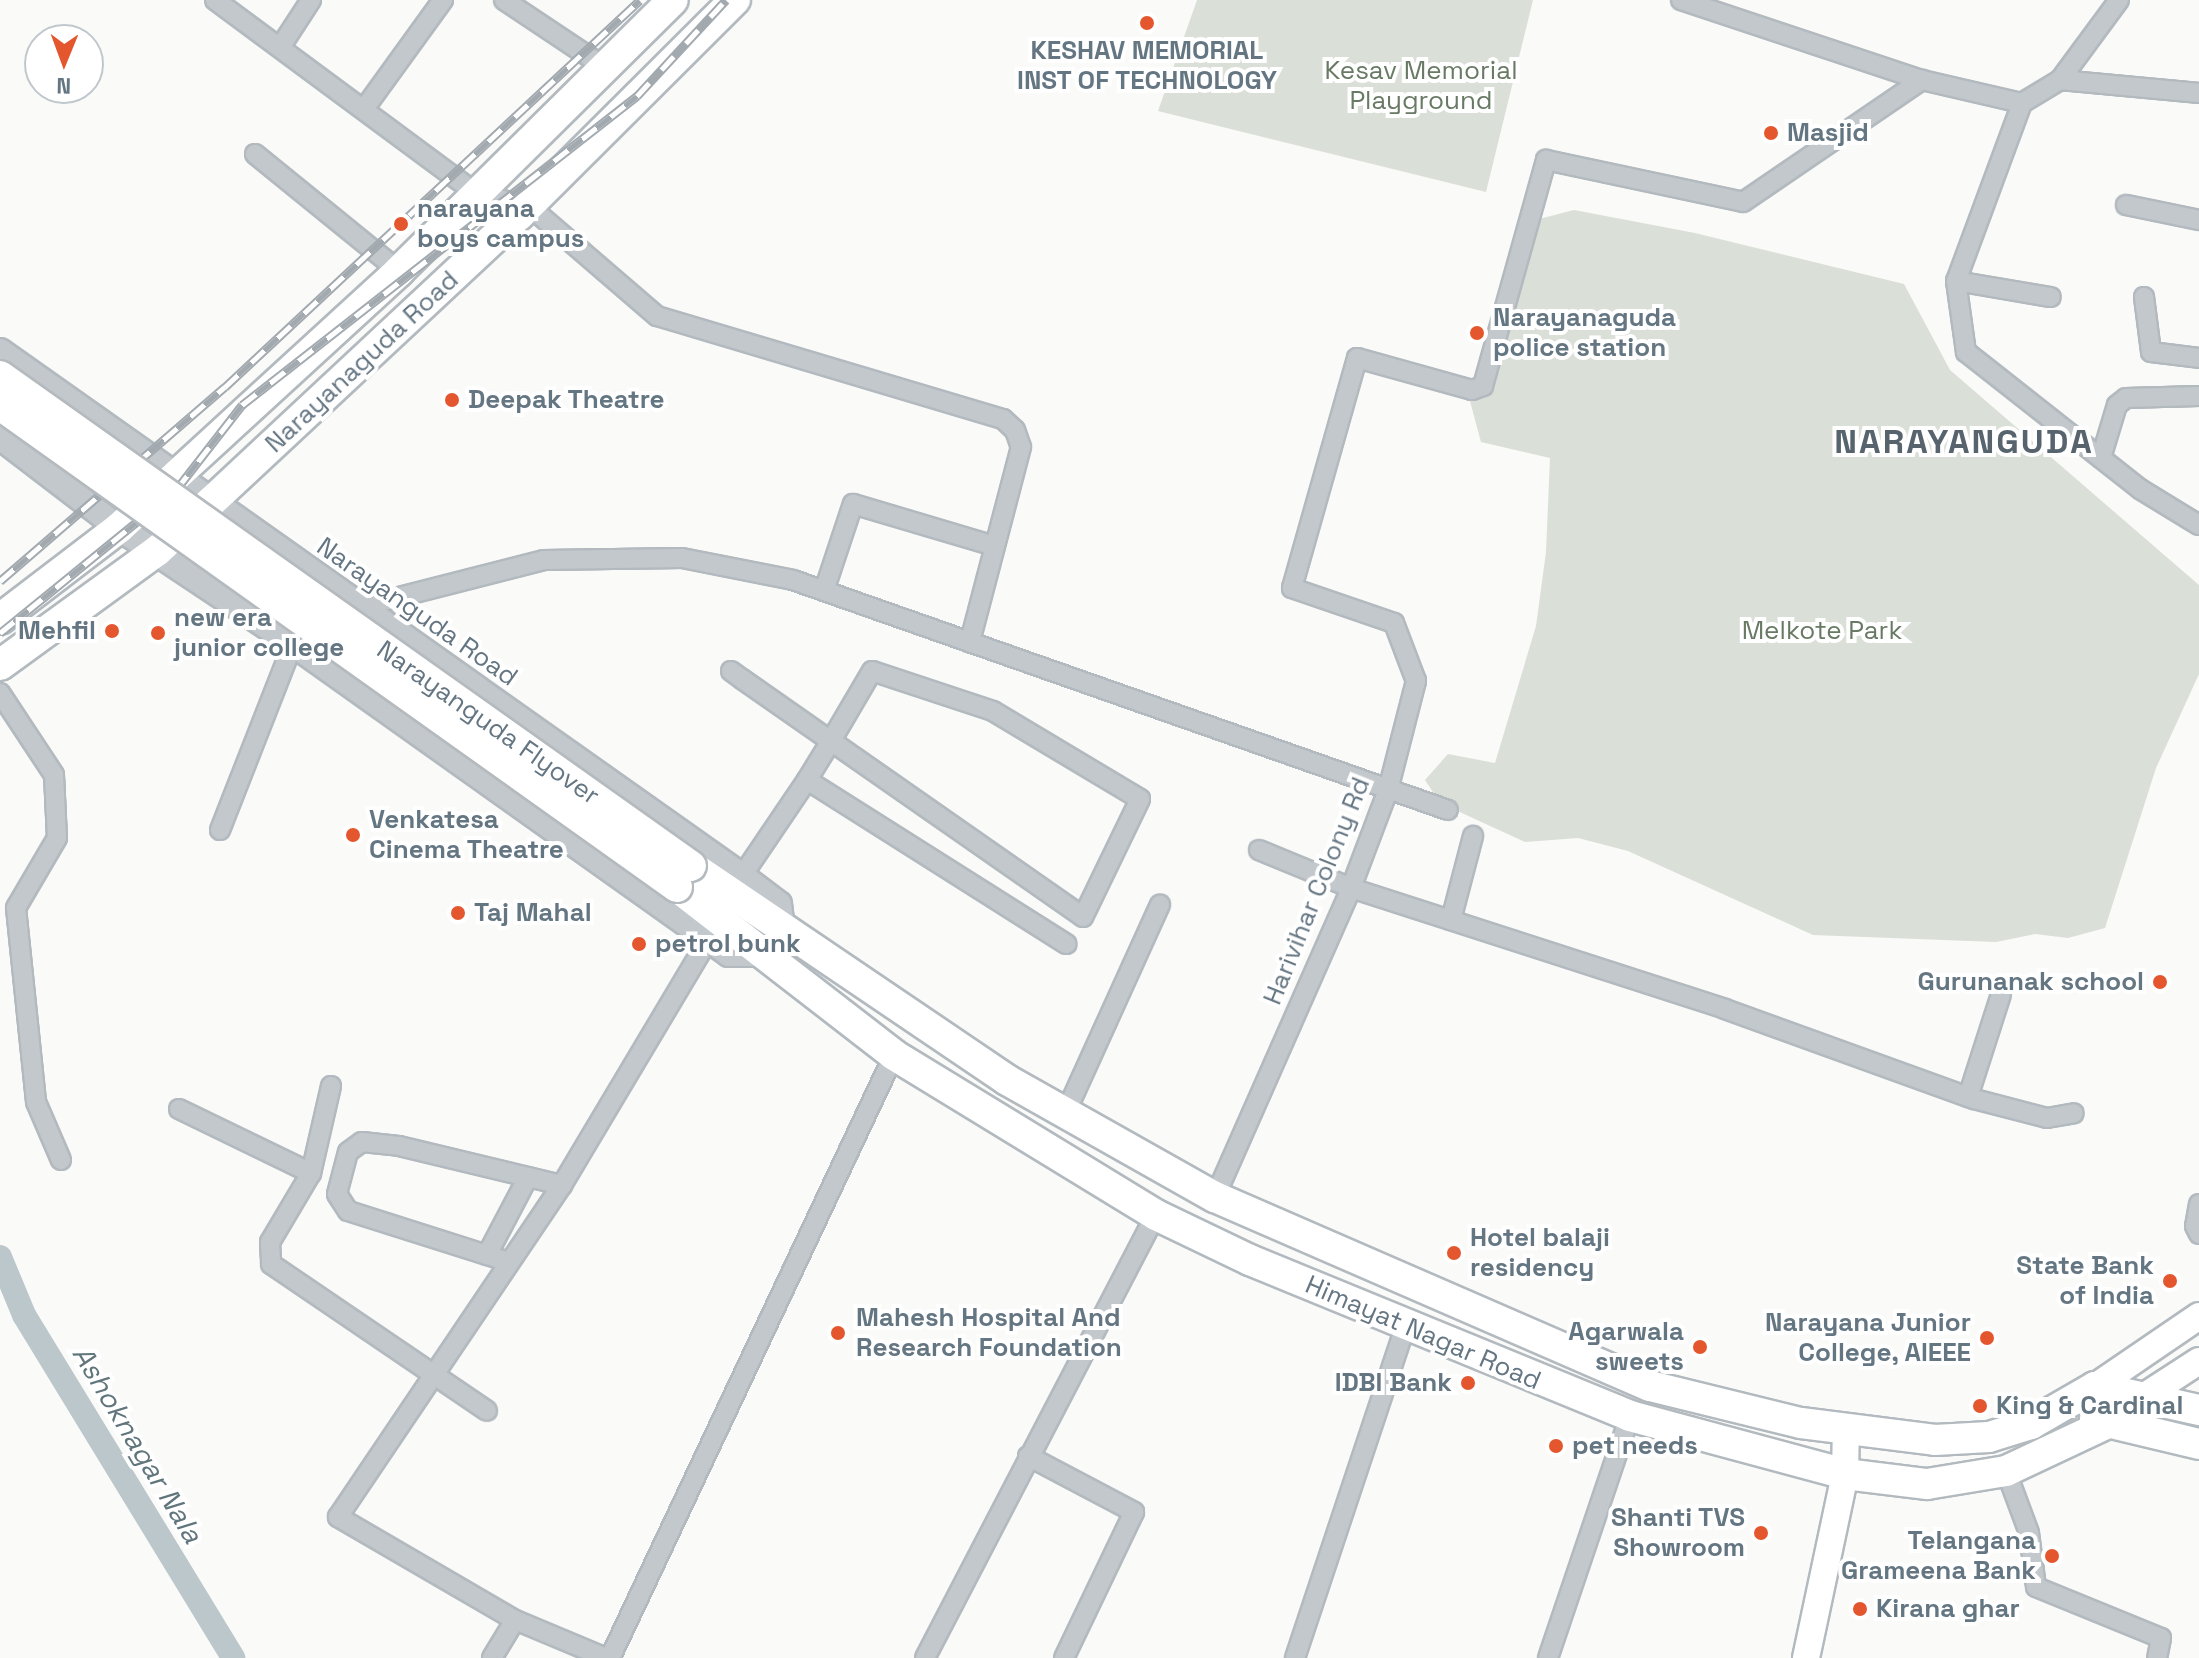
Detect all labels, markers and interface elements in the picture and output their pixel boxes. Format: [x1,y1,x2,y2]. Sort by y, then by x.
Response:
marker: KESHAV MEMORIAL INST OF TECHNOLOGY [1138,14,1156,32]
north arrow [24,24,104,104]
place label: KESHAV MEMORIAL INST OF TECHNOLOGY [1016,35,1278,96]
park label: Kesav Memorial Playground [1324,55,1518,116]
text: N [56,72,71,100]
place label: Masjid [1787,117,1869,149]
marker: Masjid [1762,124,1780,142]
place label: narayana boys campus [417,193,584,254]
marker: narayana boys campus [392,215,410,233]
street label: Narayanaguda Road [259,265,465,459]
place label: Narayanaguda police station [1493,302,1676,364]
marker: Narayanaguda police station [1468,324,1486,342]
place label: Deepak Theatre [468,384,665,416]
marker: Deepak Theatre [443,391,461,409]
district label: NARAYANGUDA [1834,422,2094,462]
street label: Narayanguda Road [311,531,523,693]
place label: new era junior college [174,602,344,664]
place label: Mehfil [18,615,96,647]
park label: Melkote Park [1742,615,1902,647]
marker: Mehfil [103,622,121,640]
marker: new era junior college [149,624,167,642]
street label: Narayanguda Flyover [371,634,605,812]
street label: Harivihar Colony Rd [1257,773,1377,1009]
place label: Venkatesa Cinema Theatre [369,804,565,866]
marker: Venkatesa Cinema Theatre [344,826,362,844]
place label: Taj Mahal [474,897,592,929]
marker: Taj Mahal [449,904,467,922]
place label: petrol bunk [655,928,801,960]
marker: petrol bunk [630,935,648,953]
place label: Gurunanak school [1917,966,2144,998]
marker: Gurunanak school [2151,973,2169,991]
place label: Hotel balaji residency [1470,1222,1610,1284]
marker: Hotel balaji residency [1445,1244,1463,1262]
place label: State Bank of India [2016,1250,2154,1312]
street label: Himayat Nagar Road [1301,1269,1545,1397]
marker: State Bank of India [2161,1272,2179,1290]
place label: Mahesh Hospital And Research Foundation [856,1302,1122,1364]
place label: Narayana Junior College, AIEEE [1765,1307,1971,1368]
place label: Agarwala sweets [1568,1316,1684,1378]
marker: Mahesh Hospital And Research Foundation [827,1322,849,1344]
marker: Narayana Junior College, AIEEE [1978,1329,1996,1347]
marker: Agarwala sweets [1691,1338,1709,1356]
water label: Ashoknagar Nala [66,1339,210,1549]
place label: IDBI Bank [1335,1367,1452,1399]
marker: IDBI Bank [1459,1374,1477,1392]
place label: King & Cardinal [1996,1390,2183,1422]
marker: King & Cardinal [1971,1397,1989,1415]
place label: pet needs [1572,1430,1698,1462]
marker: pet needs [1547,1437,1565,1455]
place label: Shanti TVS Showroom [1610,1502,1745,1564]
marker: Shanti TVS Showroom [1752,1524,1770,1542]
place label: Telangana Grameena Bank [1841,1525,2036,1586]
marker: Telangana Grameena Bank [2043,1547,2061,1565]
place label: Kirana ghar [1876,1593,2020,1625]
marker: Kirana ghar [1851,1600,1869,1618]

